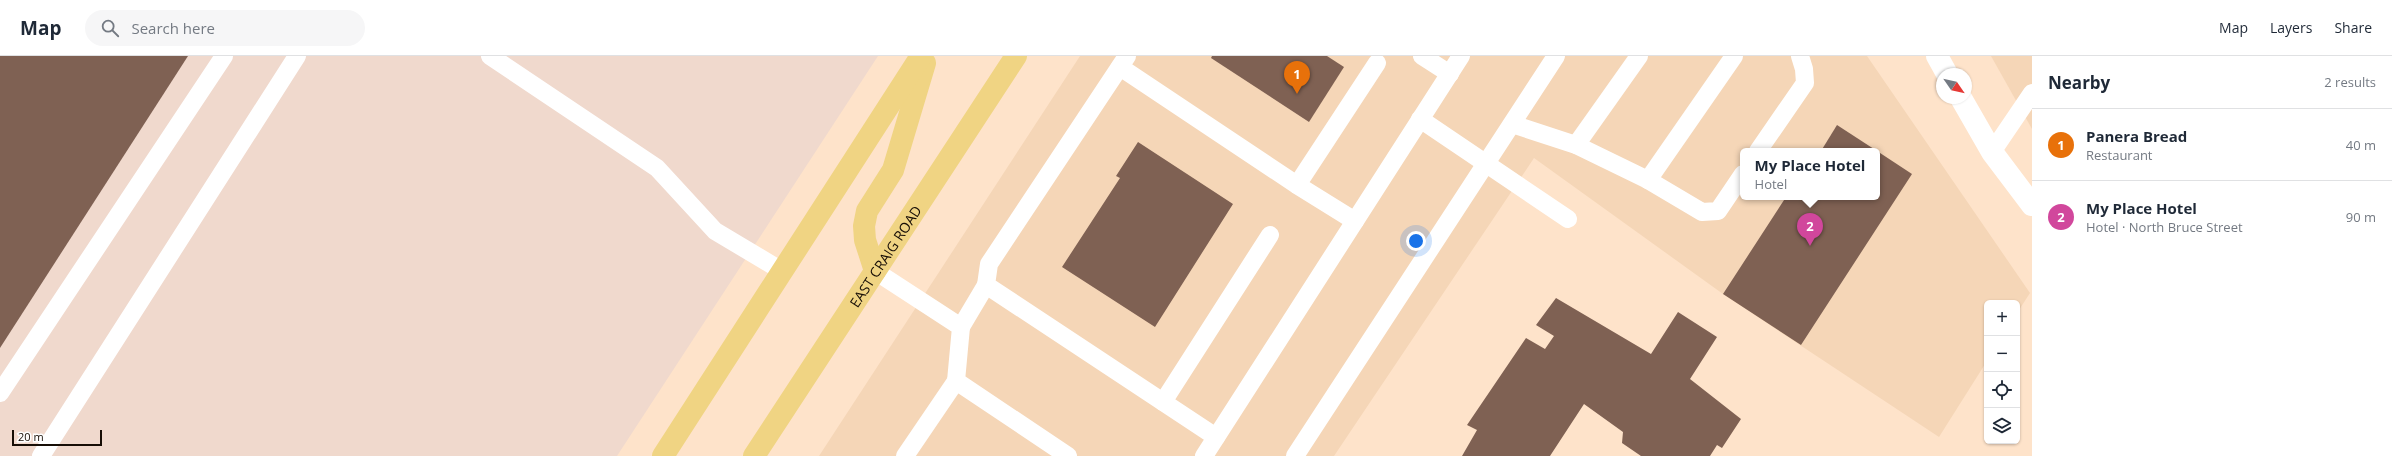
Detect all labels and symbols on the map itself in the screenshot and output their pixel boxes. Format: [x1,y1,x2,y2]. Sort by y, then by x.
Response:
pin: 1 [1284,61,1310,94]
north arrow [1936,68,1972,104]
street label: EAST CRAIG ROAD [845,201,925,311]
pin: 2 [1797,213,1823,246]
your location [1406,231,1426,251]
scale bar [12,428,102,447]

